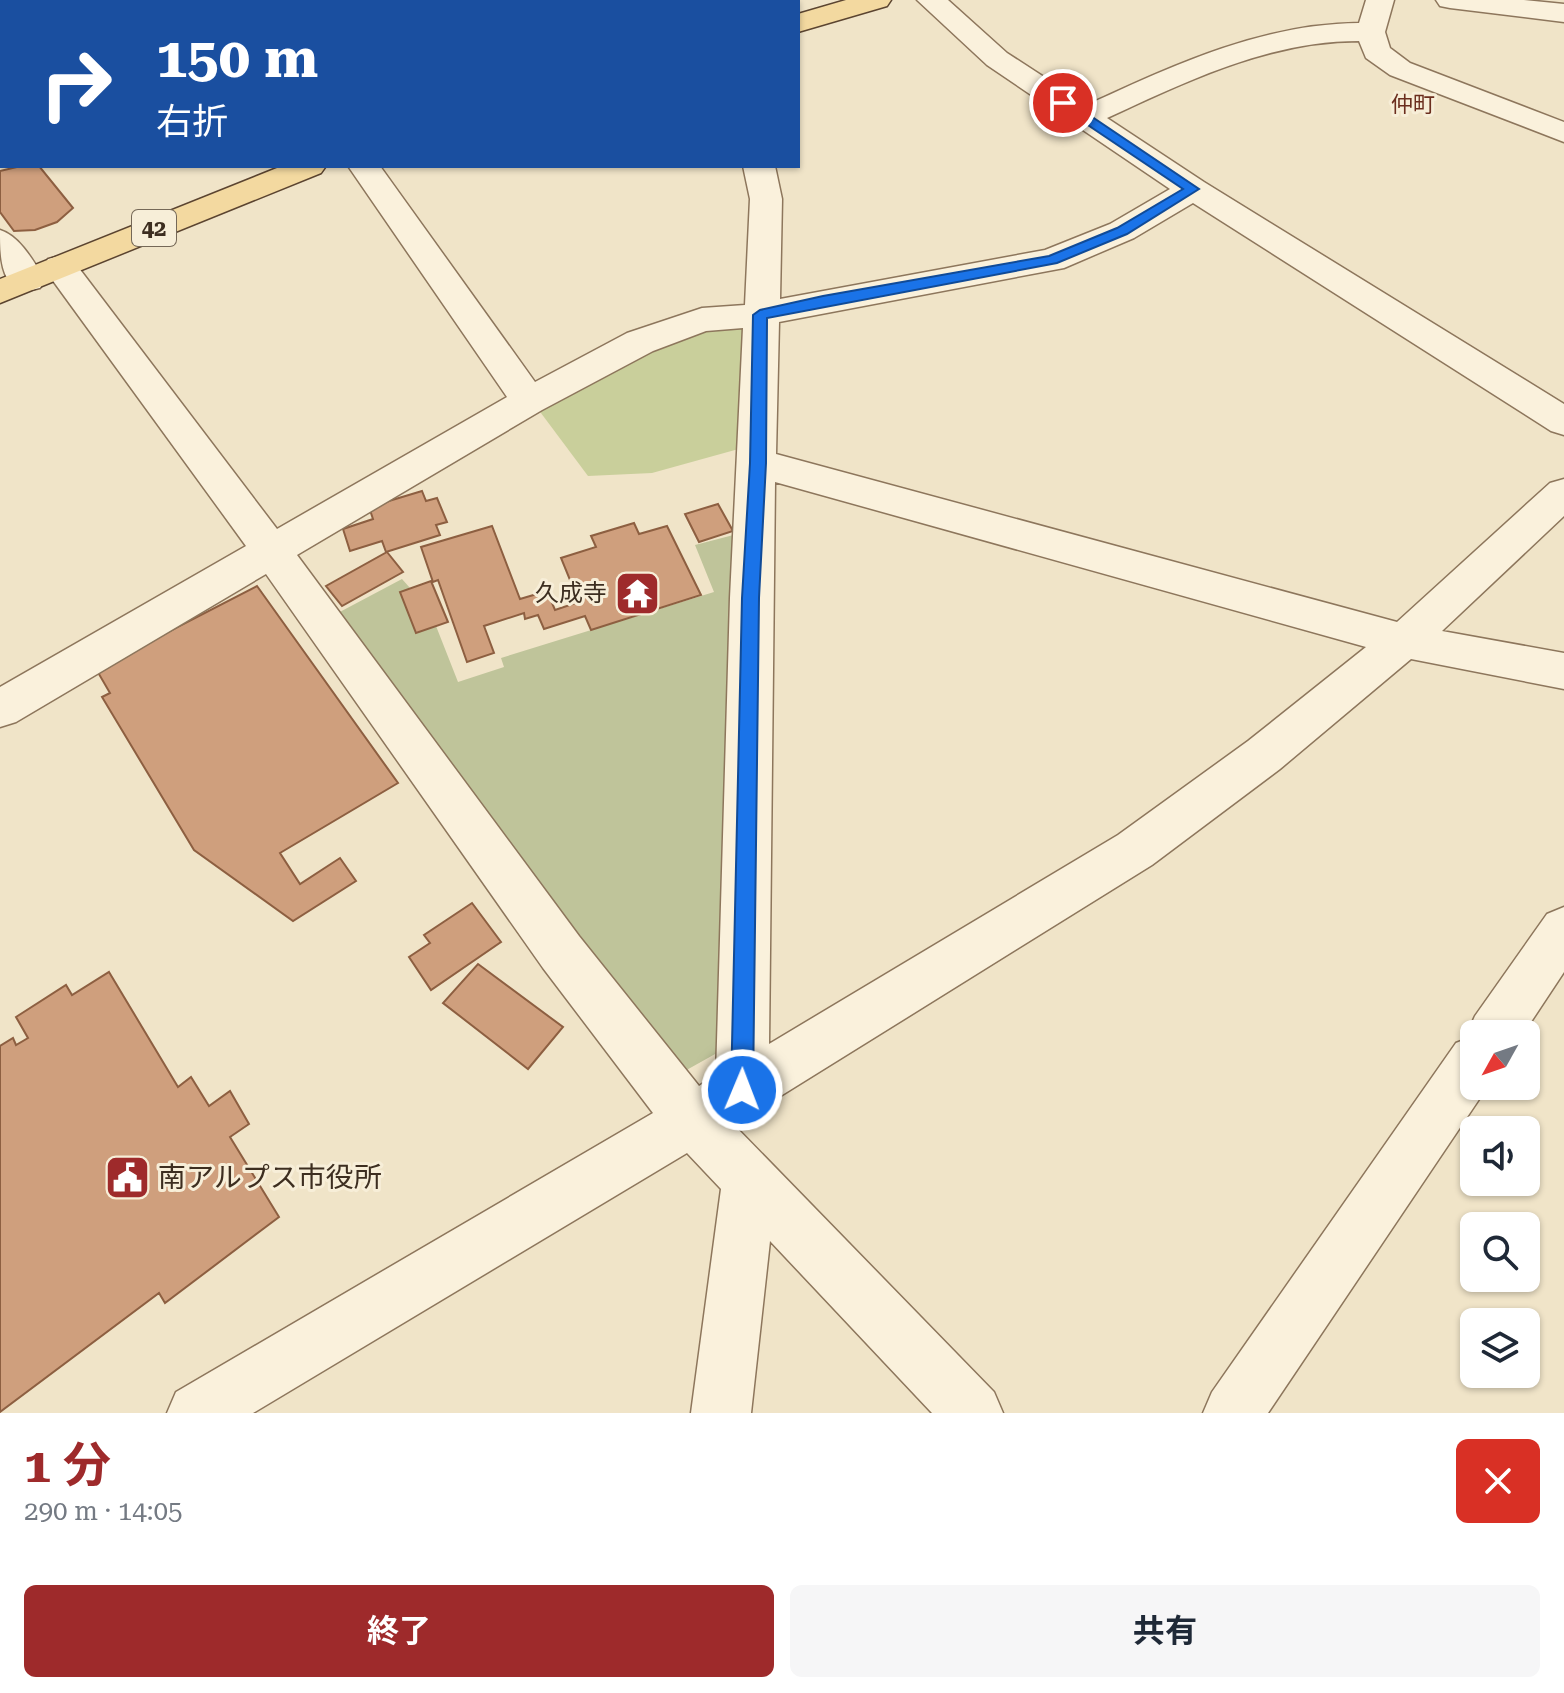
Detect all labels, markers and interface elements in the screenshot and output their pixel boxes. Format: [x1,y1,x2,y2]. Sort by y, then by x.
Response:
text: 150 m [156,25,318,91]
icon: right [24,32,128,136]
pin [1029,69,1097,137]
icon: arrive [1041,81,1085,125]
district label: 仲町 [1391,92,1435,117]
text: 右折 [156,101,228,143]
road number: 42 [132,210,176,246]
temple icon: 久成寺 [614,569,662,617]
place label: 久成寺 [535,579,607,607]
north arrow [1460,1020,1540,1100]
map controls [1460,1020,1540,1388]
position arrow [700,1048,784,1132]
button: sound [1460,1116,1540,1196]
public building icon: 南アルプス市役所 [103,1153,151,1201]
place label: 南アルプス市役所 [158,1161,382,1194]
button: search [1460,1212,1540,1292]
button: layers [1460,1308,1540,1388]
text: 1 分 [24,1438,111,1494]
button: close [1456,1439,1540,1523]
text: 290 m · 14:05 [24,1496,183,1526]
button: 終了 [24,1585,774,1677]
button: 共有 [790,1585,1540,1677]

